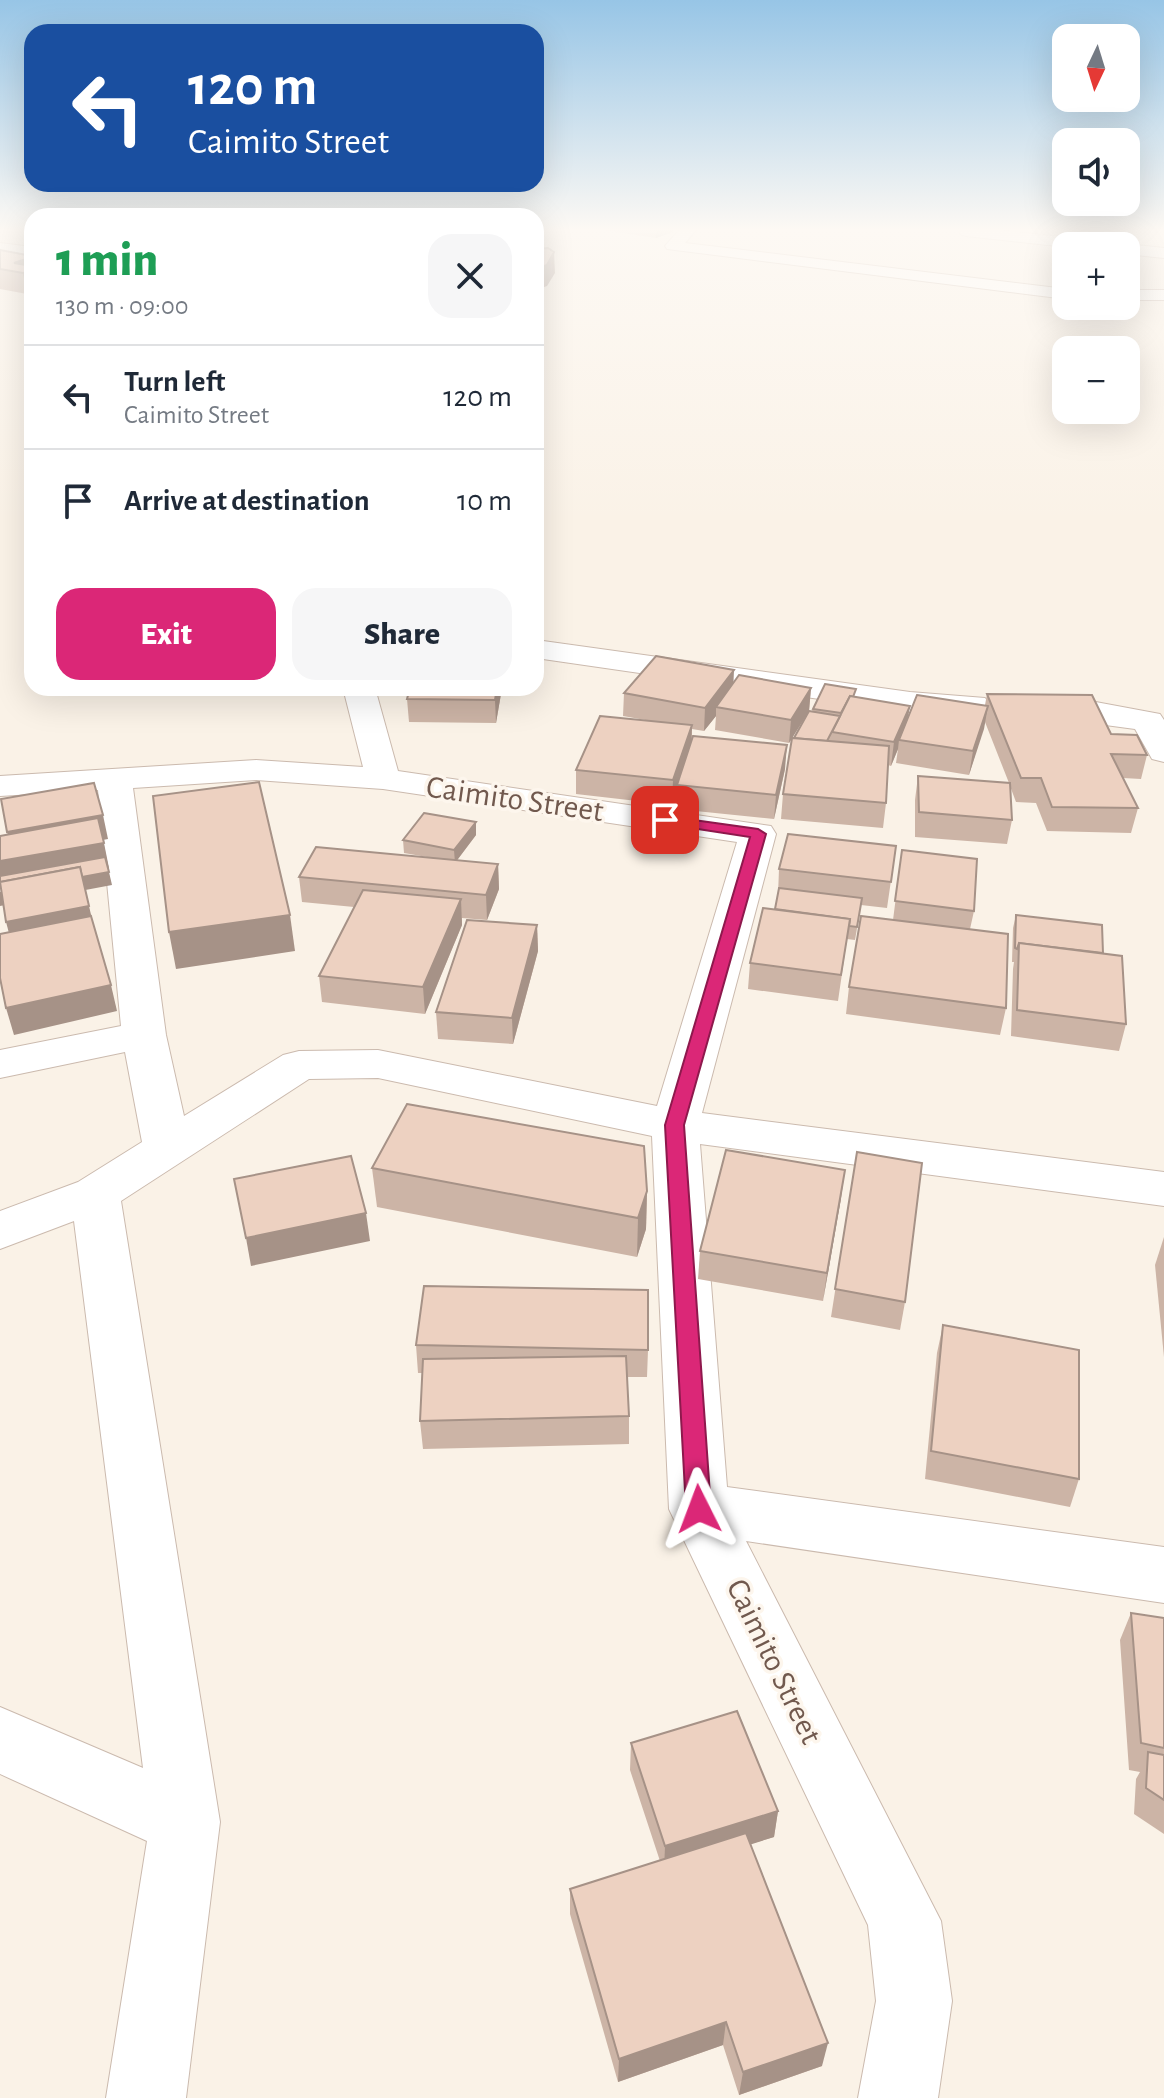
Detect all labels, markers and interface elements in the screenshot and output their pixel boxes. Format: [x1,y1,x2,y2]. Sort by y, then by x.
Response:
north arrow [1052,24,1140,112]
map controls [1052,24,1140,424]
icon: left [56,56,160,160]
text: 120 m [188,59,317,115]
text: Caimito Street [188,124,389,160]
button: sound [1052,128,1140,216]
button: + [1052,232,1140,320]
button: close [428,234,512,318]
text: 1 min [56,237,158,285]
text: 130 m · 09:00 [56,293,188,319]
button: − [1052,336,1140,424]
text: Turn left [124,367,225,397]
icon: left [56,375,100,419]
text: 120 m [443,382,512,412]
text: Caimito Street [124,402,269,428]
icon: arrive [56,479,100,523]
text: Arrive at destination [124,486,370,516]
text: 10 m [457,486,512,516]
button: Exit [56,588,276,680]
button: Share [292,588,512,680]
street label: Caimito Street [424,771,606,827]
pin [631,786,699,854]
icon: arrive [643,798,687,842]
position arrow [657,1467,741,1551]
street label: Caimito Street [721,1574,828,1749]

